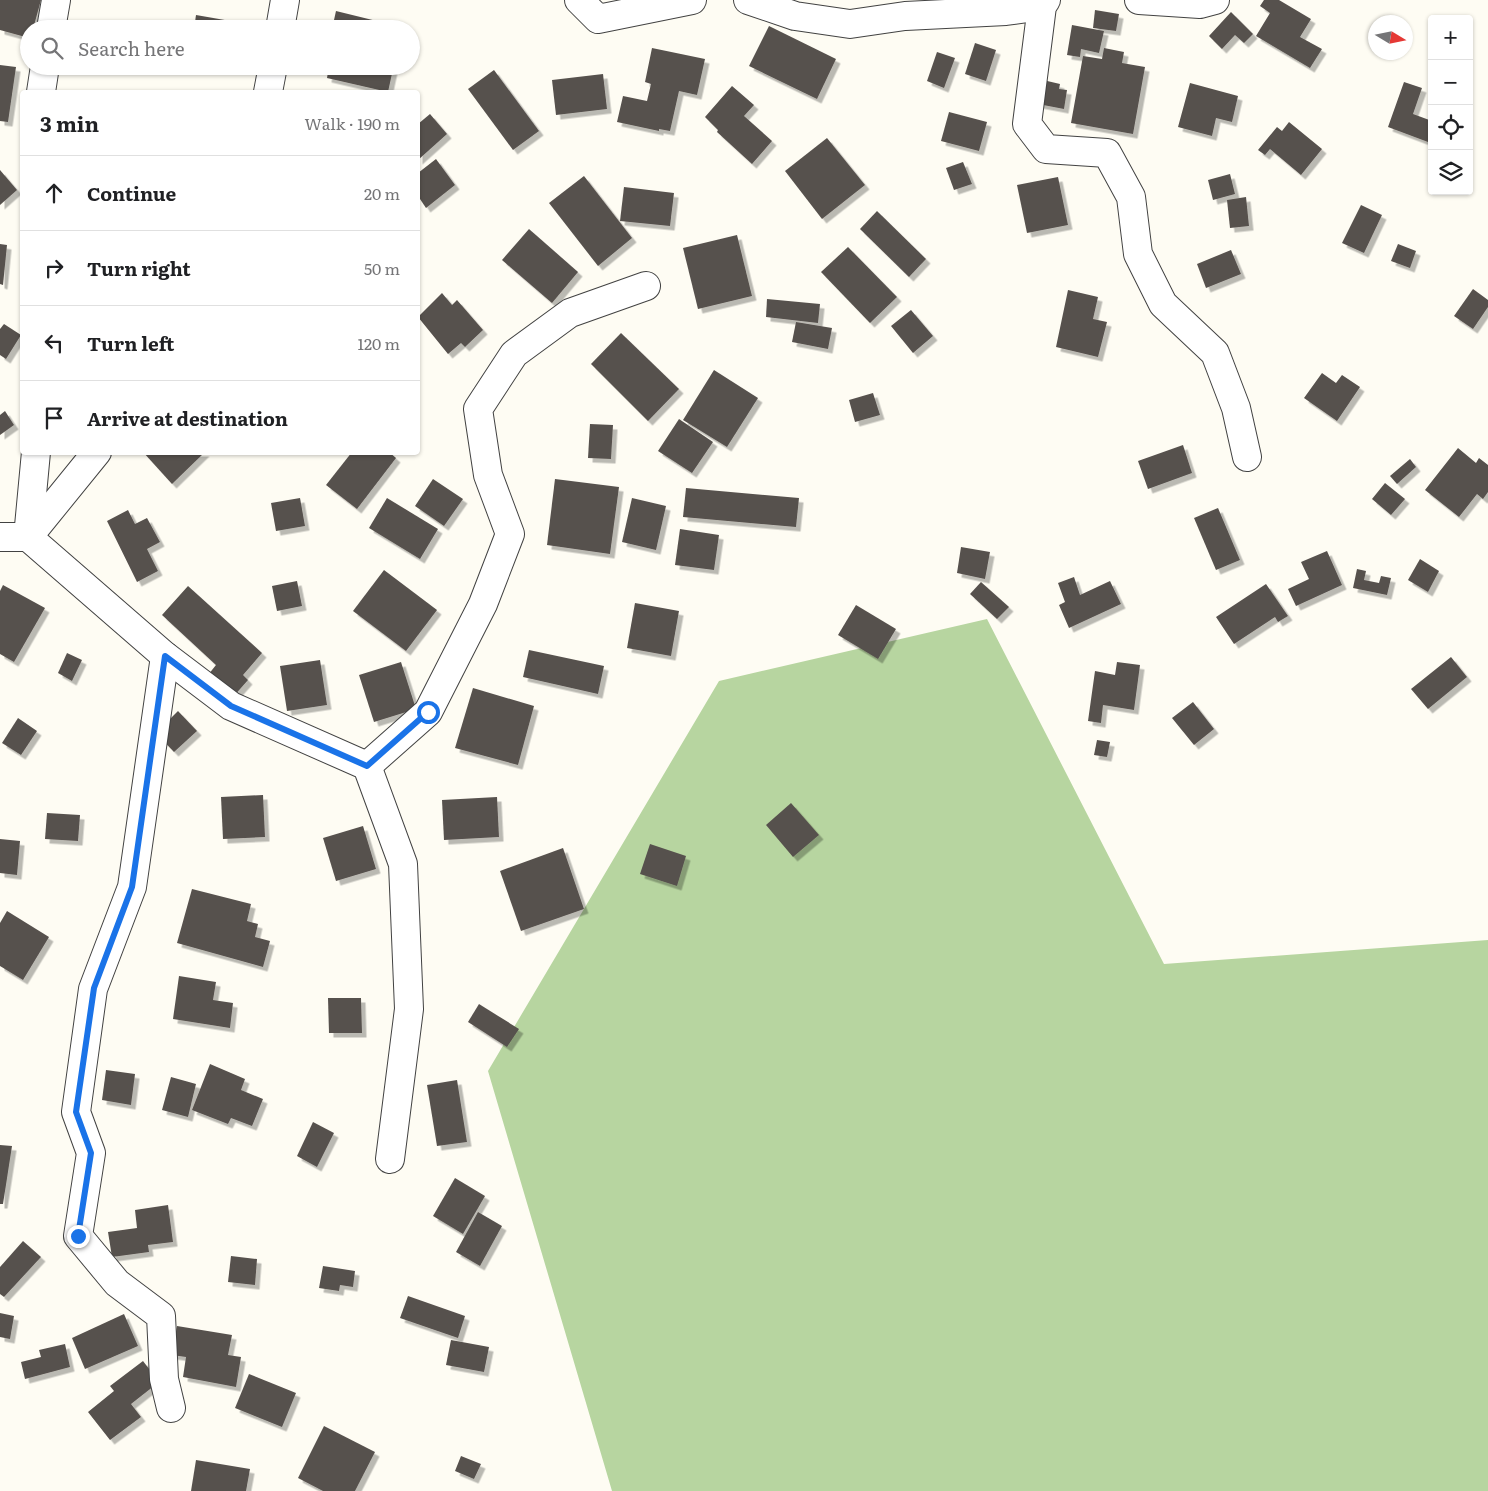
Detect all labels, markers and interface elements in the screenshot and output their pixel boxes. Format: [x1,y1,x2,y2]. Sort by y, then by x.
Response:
north arrow [1368,15,1413,60]
map controls [1428,15,1473,195]
button: + [1428,15,1473,60]
search box [20,20,420,75]
icon: search [38,34,66,62]
text: Search here [78,34,185,62]
button: − [1428,60,1473,105]
button: locate [1428,105,1473,150]
text: 3 min [40,107,99,138]
text: Walk · 190 m [304,111,400,135]
button: layers [1428,150,1473,195]
icon: ahead [40,179,68,207]
text: Continue [87,179,176,207]
text: 20 m [364,181,400,205]
icon: right [40,254,68,282]
text: Turn right [87,254,191,282]
text: 50 m [364,256,400,280]
icon: left [40,329,68,357]
text: Turn left [87,329,174,357]
text: 120 m [357,331,400,355]
icon: arrive [40,404,68,432]
text: Arrive at destination [87,404,288,432]
route start [417,701,440,724]
route end [67,1225,90,1248]

